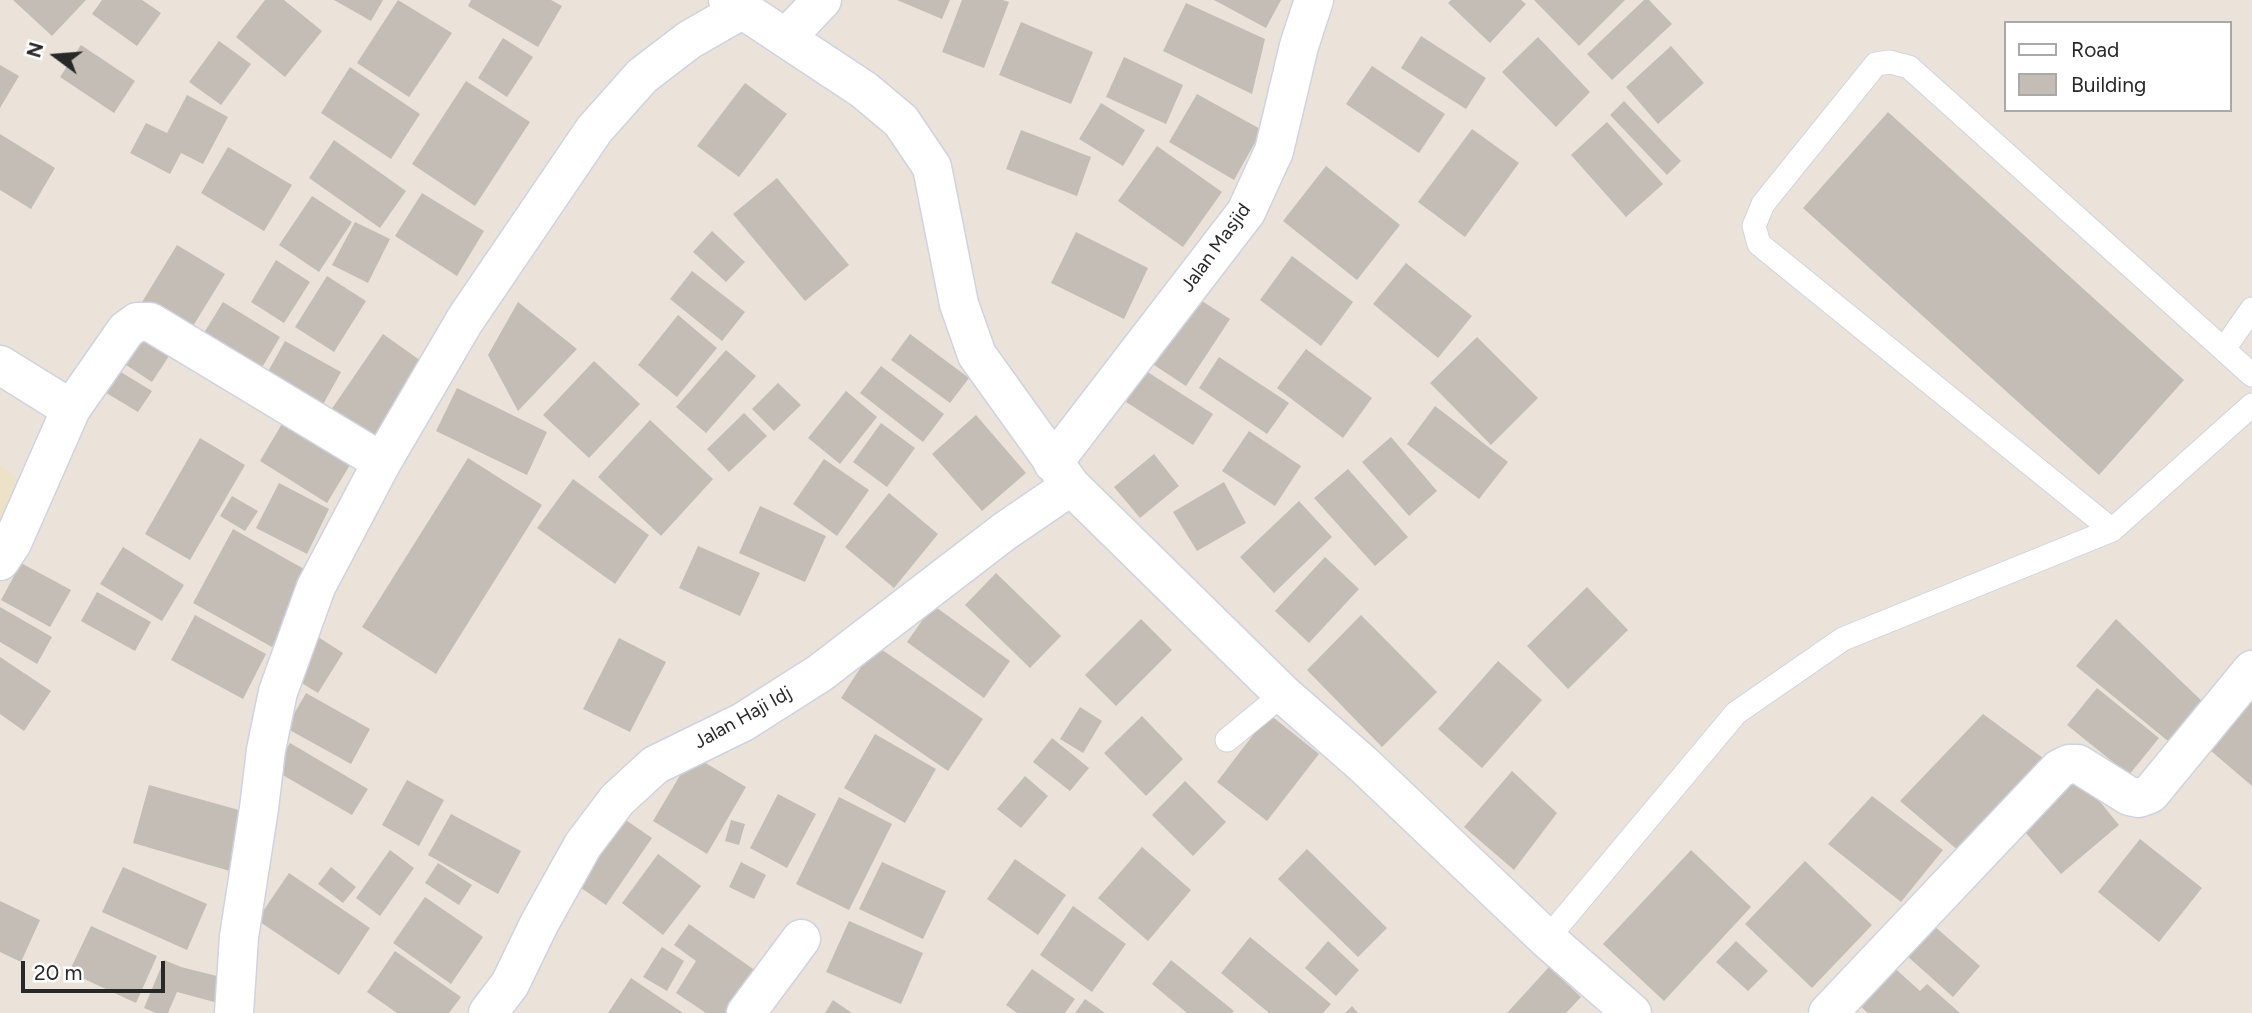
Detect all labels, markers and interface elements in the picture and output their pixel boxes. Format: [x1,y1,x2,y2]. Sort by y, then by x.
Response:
north arrow [21,21,91,91]
legend [2004,21,2231,112]
text: Road [2071,37,2119,62]
text: N [22,40,48,60]
text: Building [2071,72,2146,97]
street label: Jalan Masjid [1176,199,1256,297]
street label: Jalan Haji Idj [690,682,796,754]
scale bar [24,946,168,990]
text: 20 m [34,960,82,985]

